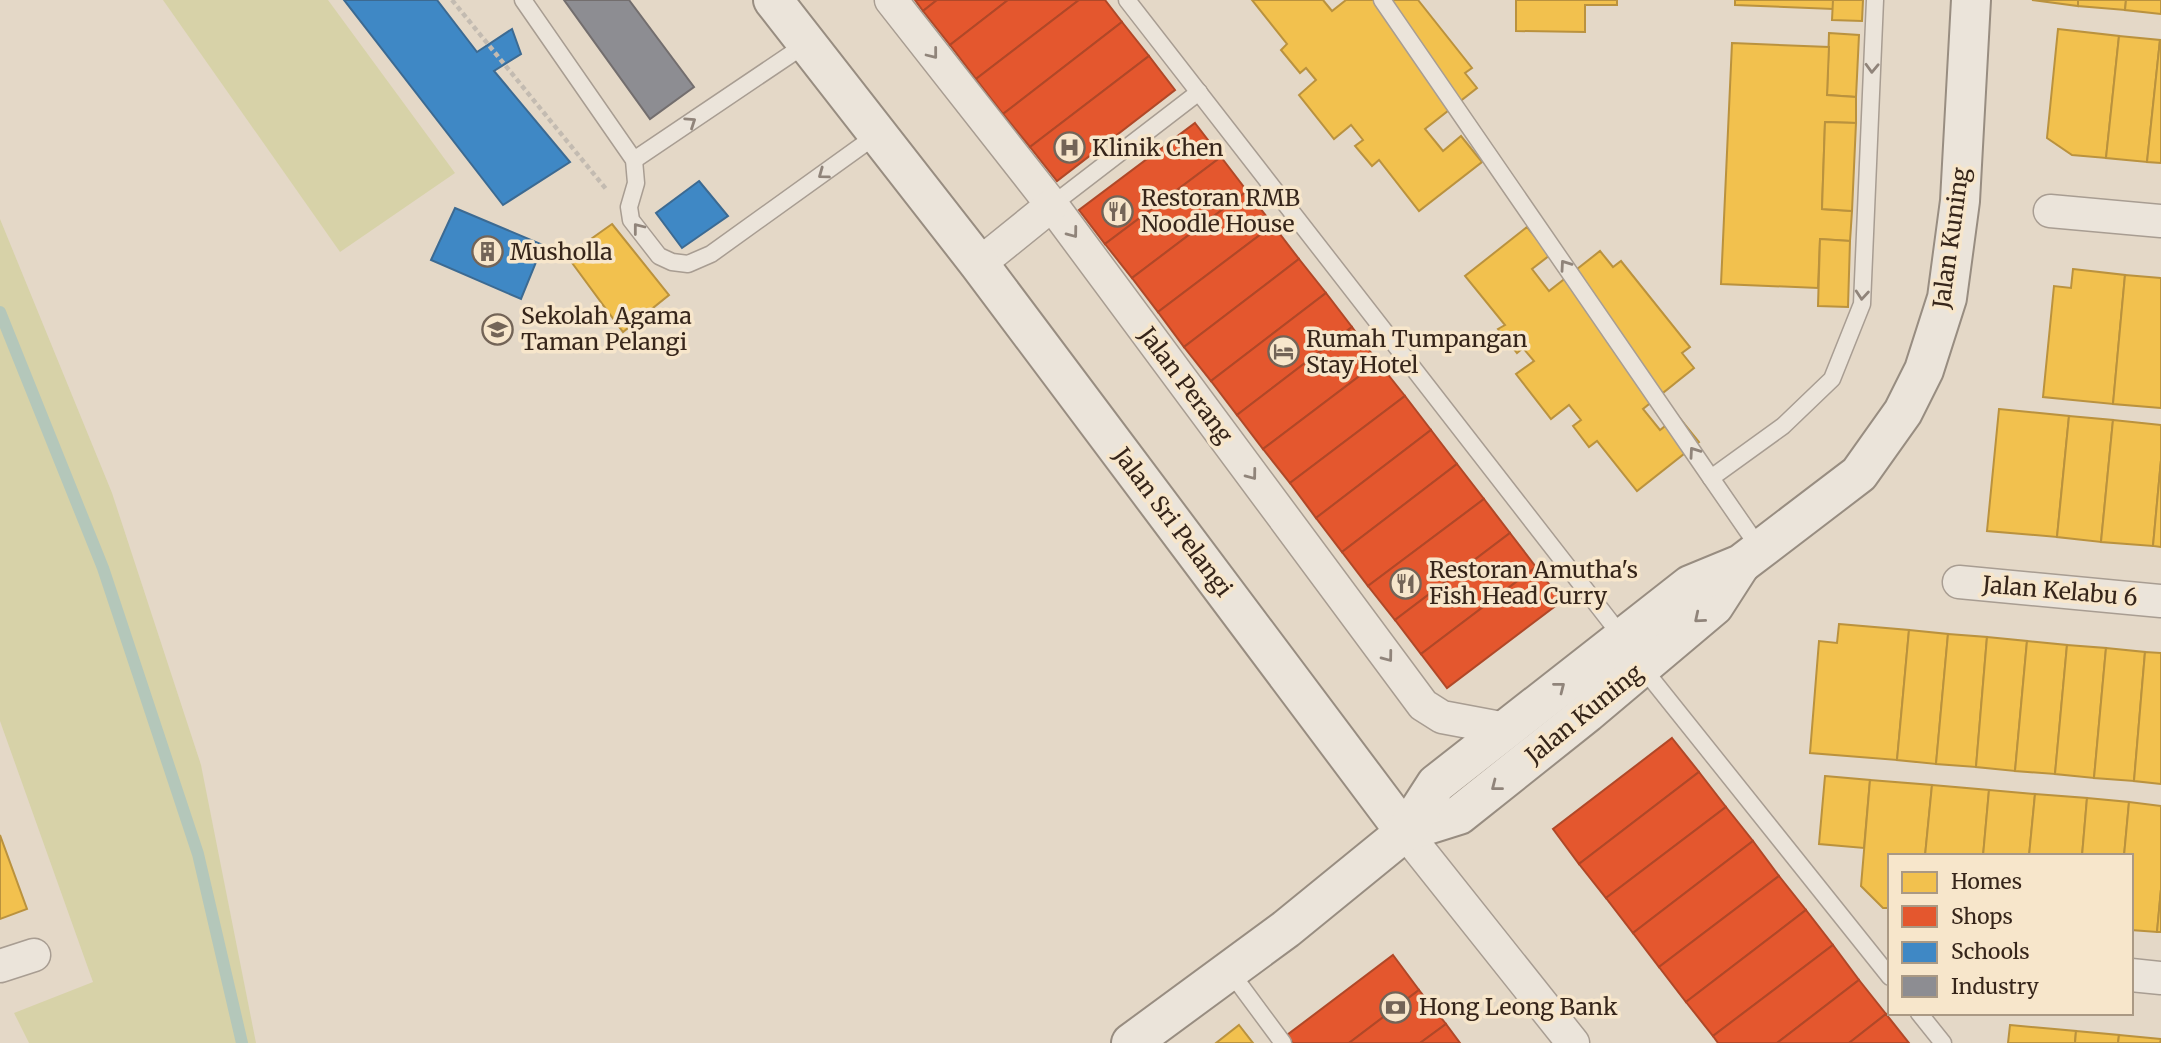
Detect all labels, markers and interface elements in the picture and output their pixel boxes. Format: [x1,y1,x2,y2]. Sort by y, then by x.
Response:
one-way arrow [925,45,937,58]
one-way arrow [1864,63,1879,74]
one-way arrow [683,118,696,130]
hospital icon: Klinik Chen [1052,131,1086,165]
place label: Klinik Chen [1092,133,1223,162]
street label: Jalan Kuning [1926,165,1975,311]
one-way arrow [818,166,831,178]
place label: Restoran RMB Noodle House [1141,183,1300,238]
restaurant icon: Restoran RMB Noodle House [1101,194,1135,228]
one-way arrow [633,224,646,236]
one-way arrow [1065,225,1077,238]
building icon: Musholla [470,235,504,269]
place label: Musholla [510,237,613,266]
one-way arrow [1561,260,1573,273]
one-way arrow [1855,290,1870,301]
place label: Sekolah Agama Taman Pelangi [521,301,692,356]
school or university icon: Sekolah Agama Taman Pelangi [481,312,515,346]
street label: Jalan Perang [1133,320,1240,449]
place label: Rumah Tumpangan Stay Hotel [1306,324,1528,379]
hotel icon: Rumah Tumpangan Stay Hotel [1266,335,1300,369]
street label: Jalan Sri Pelangi [1107,441,1239,602]
one-way arrow [1689,447,1702,460]
one-way arrow [1244,467,1257,479]
place label: Restoran Amutha's Fish Head Curry [1429,555,1638,610]
restaurant icon: Restoran Amutha's Fish Head Curry [1389,566,1423,600]
street label: Jalan Kelabu 6 [1980,569,2139,612]
one-way arrow [1695,610,1708,622]
one-way arrow [1380,650,1392,662]
street label: Jalan Kuning [1519,658,1648,770]
one-way arrow [1552,683,1564,696]
one-way arrow [1491,778,1504,790]
legend [1888,854,2133,1015]
text: Homes [1951,868,2022,895]
text: Shops [1951,903,2013,930]
text: Schools [1951,938,2030,965]
text: Industry [1951,973,2040,1000]
bank icon: Hong Leong Bank [1379,990,1413,1024]
place label: Hong Leong Bank [1419,992,1618,1021]

